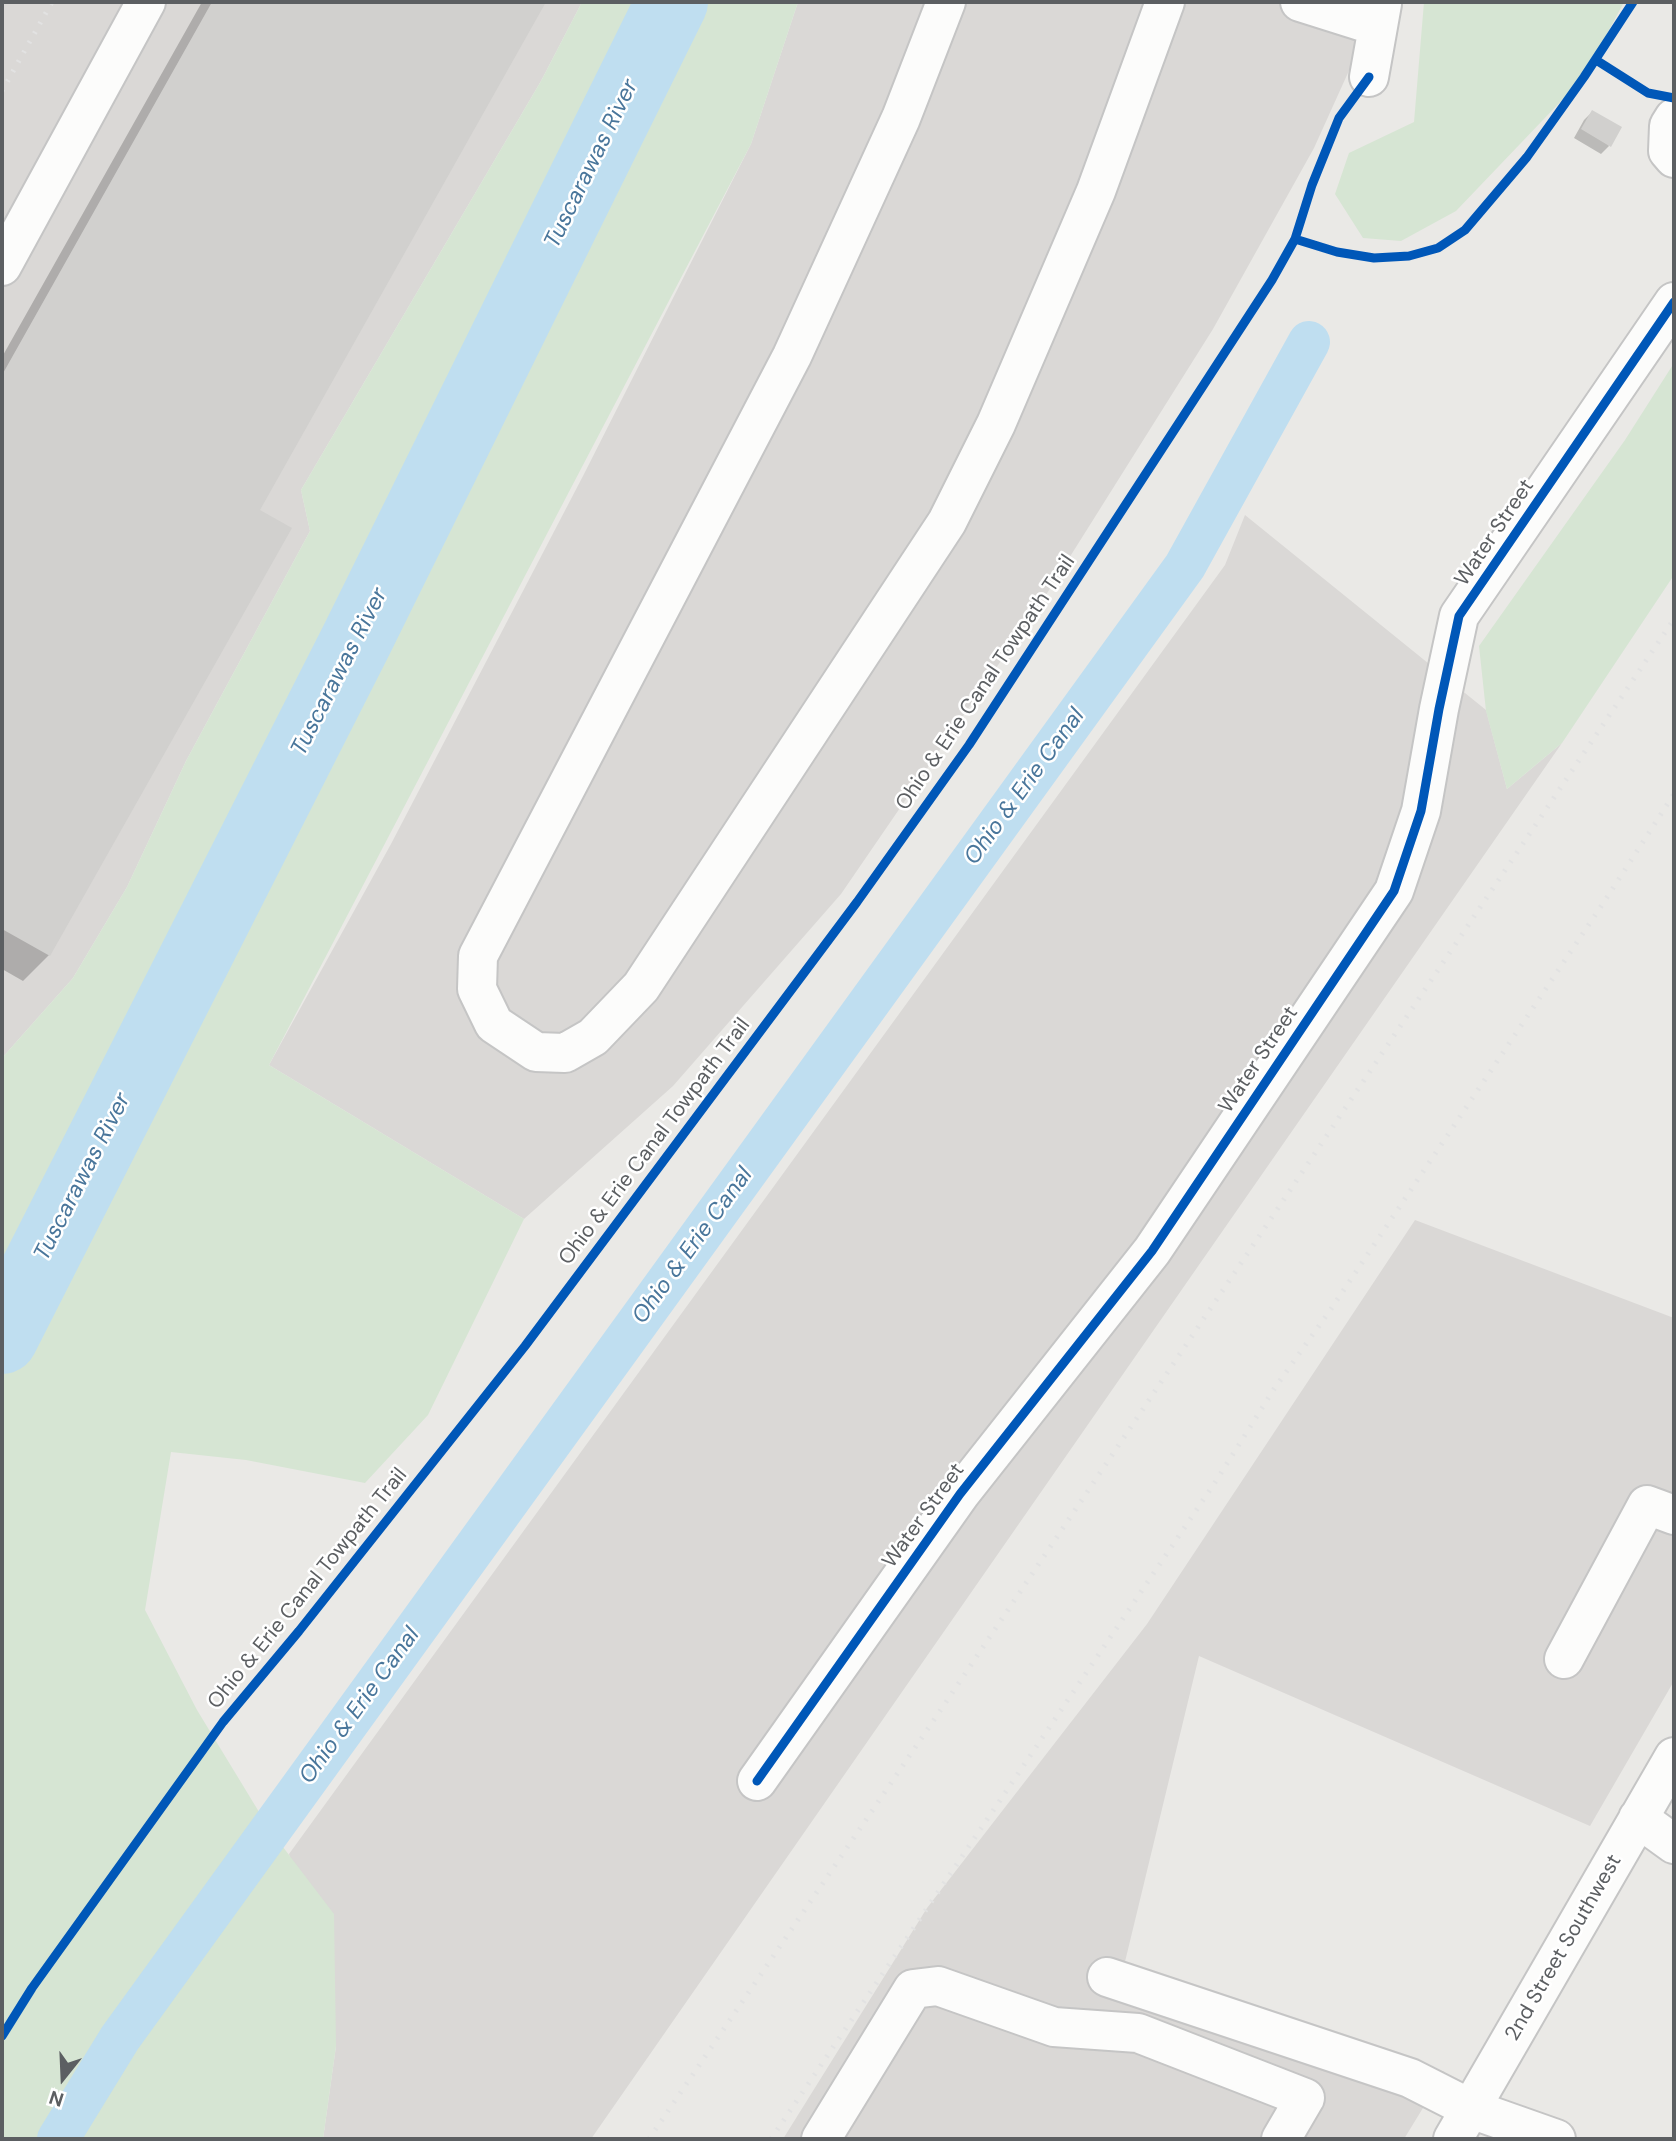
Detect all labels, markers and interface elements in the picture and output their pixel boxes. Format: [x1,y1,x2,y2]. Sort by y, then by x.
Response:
water label: Tuscarawas River [539,75,645,253]
street label: Water Street [1450,475,1540,591]
street label: Ohio & Erie Canal Towpath Trail [891,551,1081,815]
water label: Tuscarawas River [286,584,394,760]
water label: Ohio & Erie Canal [959,703,1091,871]
street label: Water Street [1214,1002,1304,1118]
street label: Ohio & Erie Canal Towpath Trail [554,1014,756,1270]
water label: Tuscarawas River [29,1089,137,1265]
water label: Ohio & Erie Canal [627,1162,759,1330]
street label: Water Street [878,1459,970,1573]
street label: Ohio & Erie Canal Towpath Trail [203,1464,413,1714]
water label: Ohio & Erie Canal [294,1622,426,1790]
street label: 2nd Street Southwest [1500,1850,1628,2046]
north arrow [28,2043,98,2113]
text: N [46,2084,67,2112]

